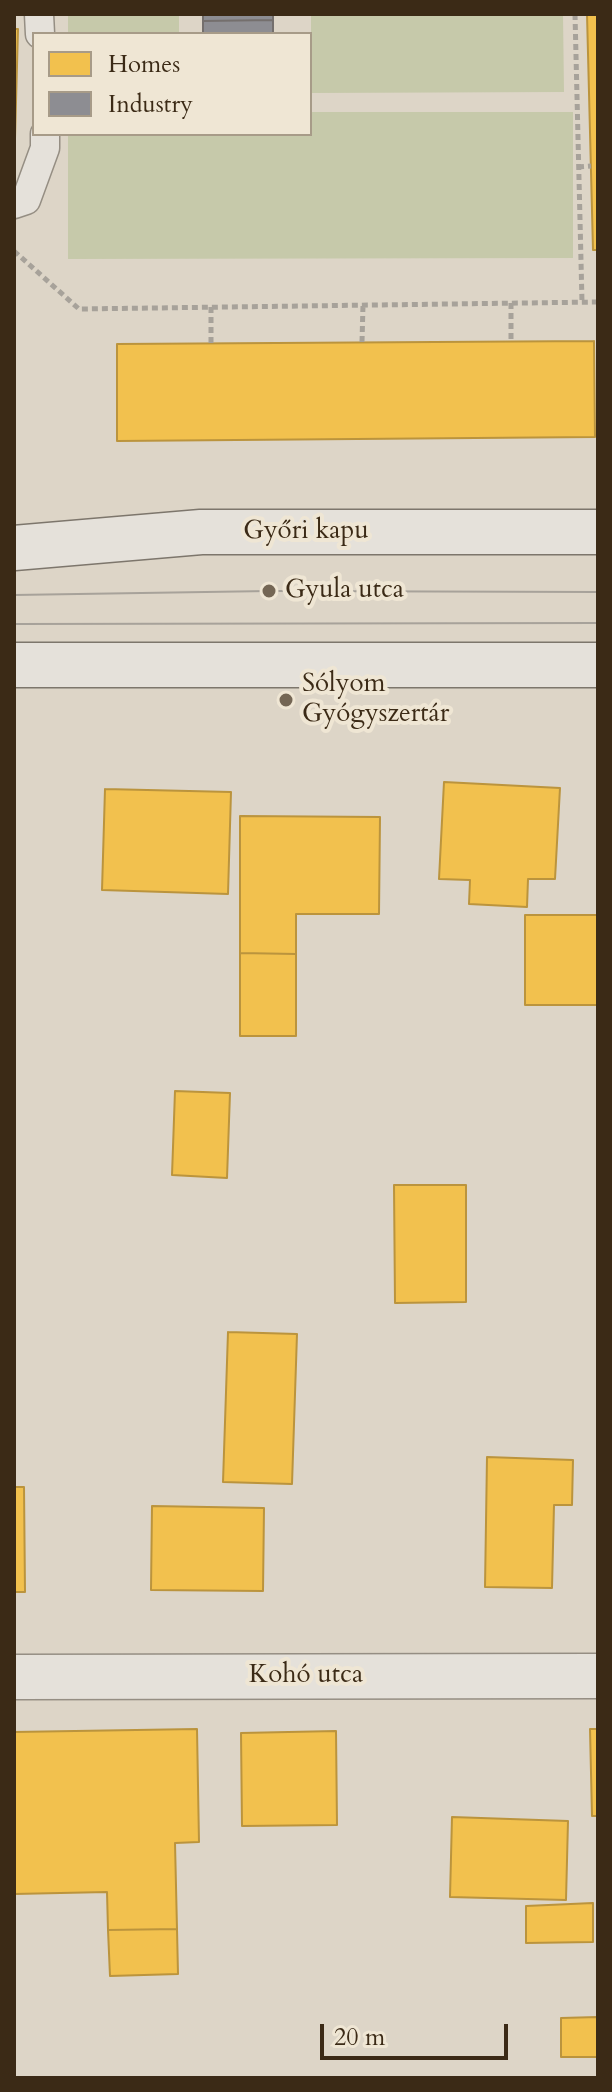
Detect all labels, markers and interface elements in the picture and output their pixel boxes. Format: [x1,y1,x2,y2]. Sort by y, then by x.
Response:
legend [32,32,312,136]
text: Homes [108,48,180,81]
text: Industry [108,88,193,121]
street label: Győri kapu [243,516,369,548]
place label: Gyula utca [285,575,404,607]
marker: Gyula utca [260,582,278,600]
place label: Sólyom Gyógyszertár [302,669,449,730]
marker: Sólyom Gyógyszertár [277,691,295,709]
street label: Kohó utca [249,1660,363,1692]
scale bar [324,2008,512,2058]
text: 20 m [334,2021,385,2054]

